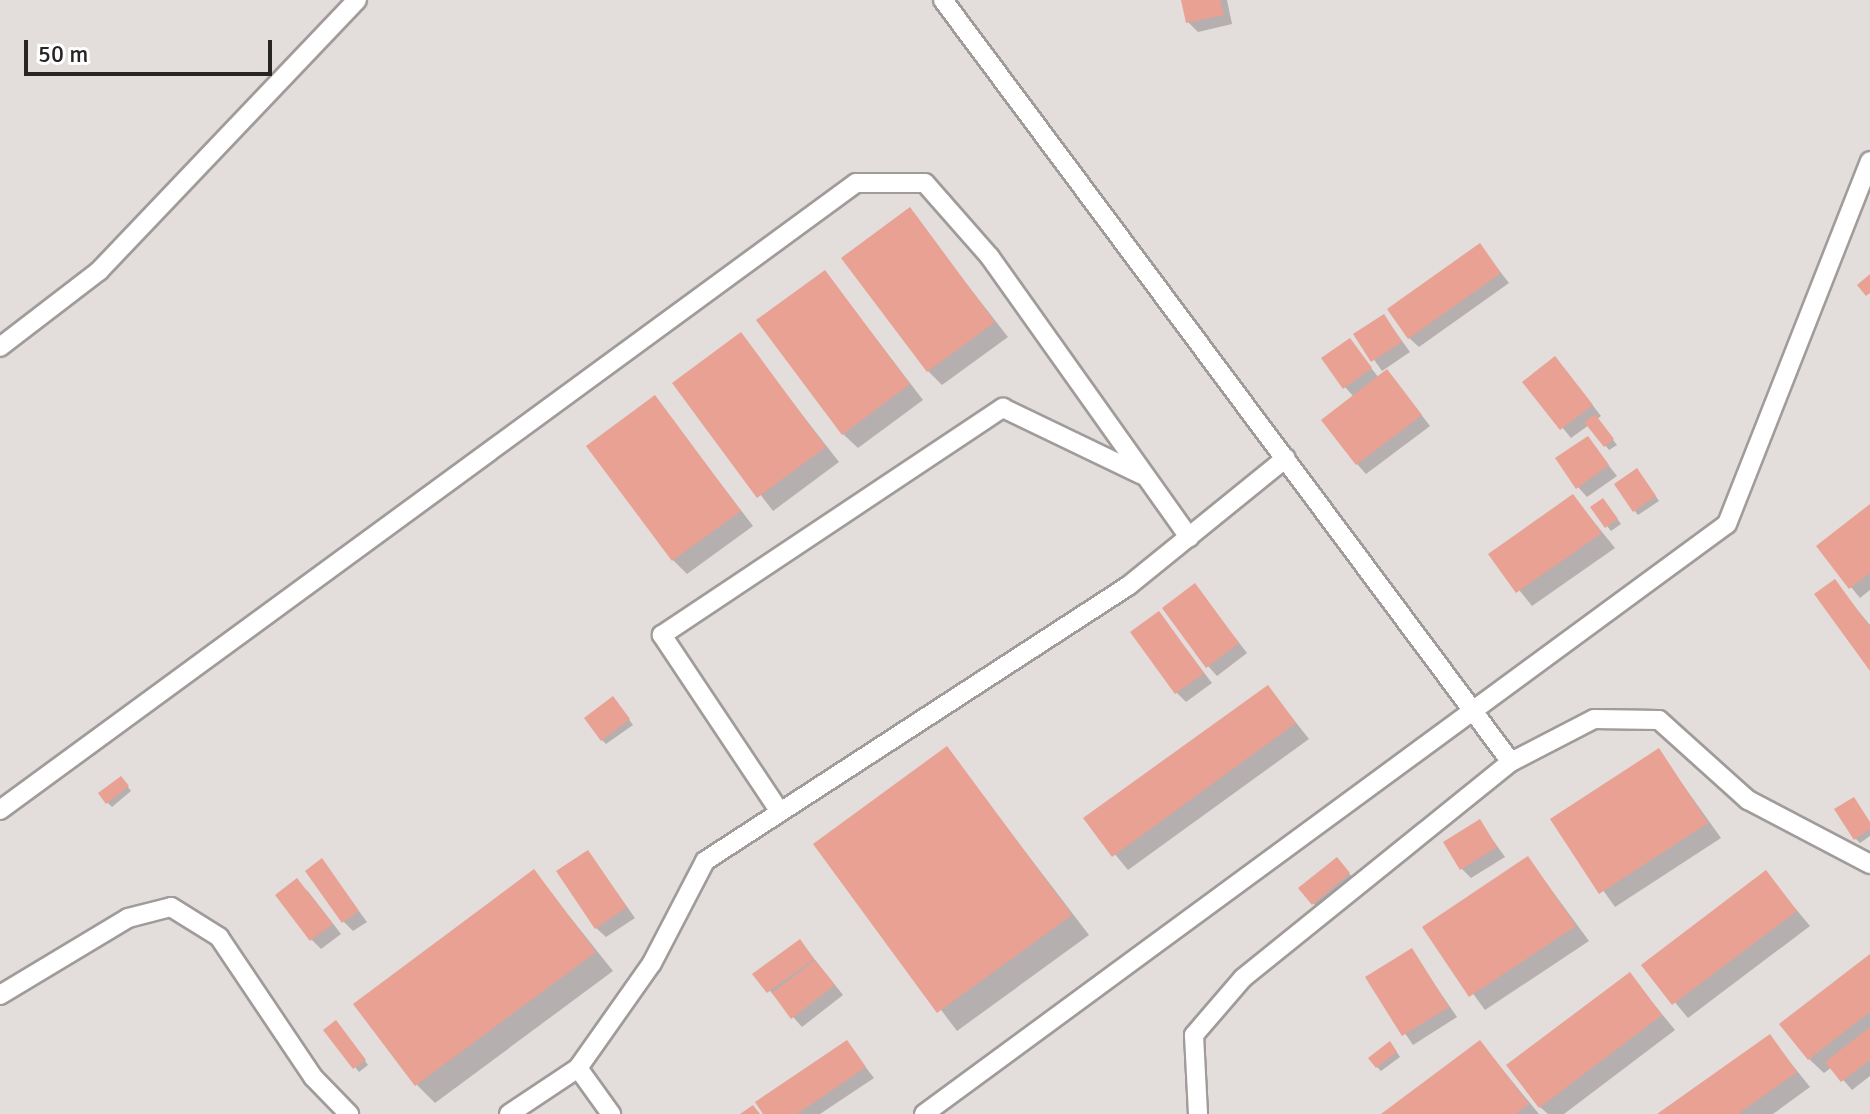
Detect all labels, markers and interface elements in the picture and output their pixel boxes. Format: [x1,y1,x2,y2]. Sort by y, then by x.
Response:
scale bar [28,24,276,74]
text: 50 m [38,39,88,69]

